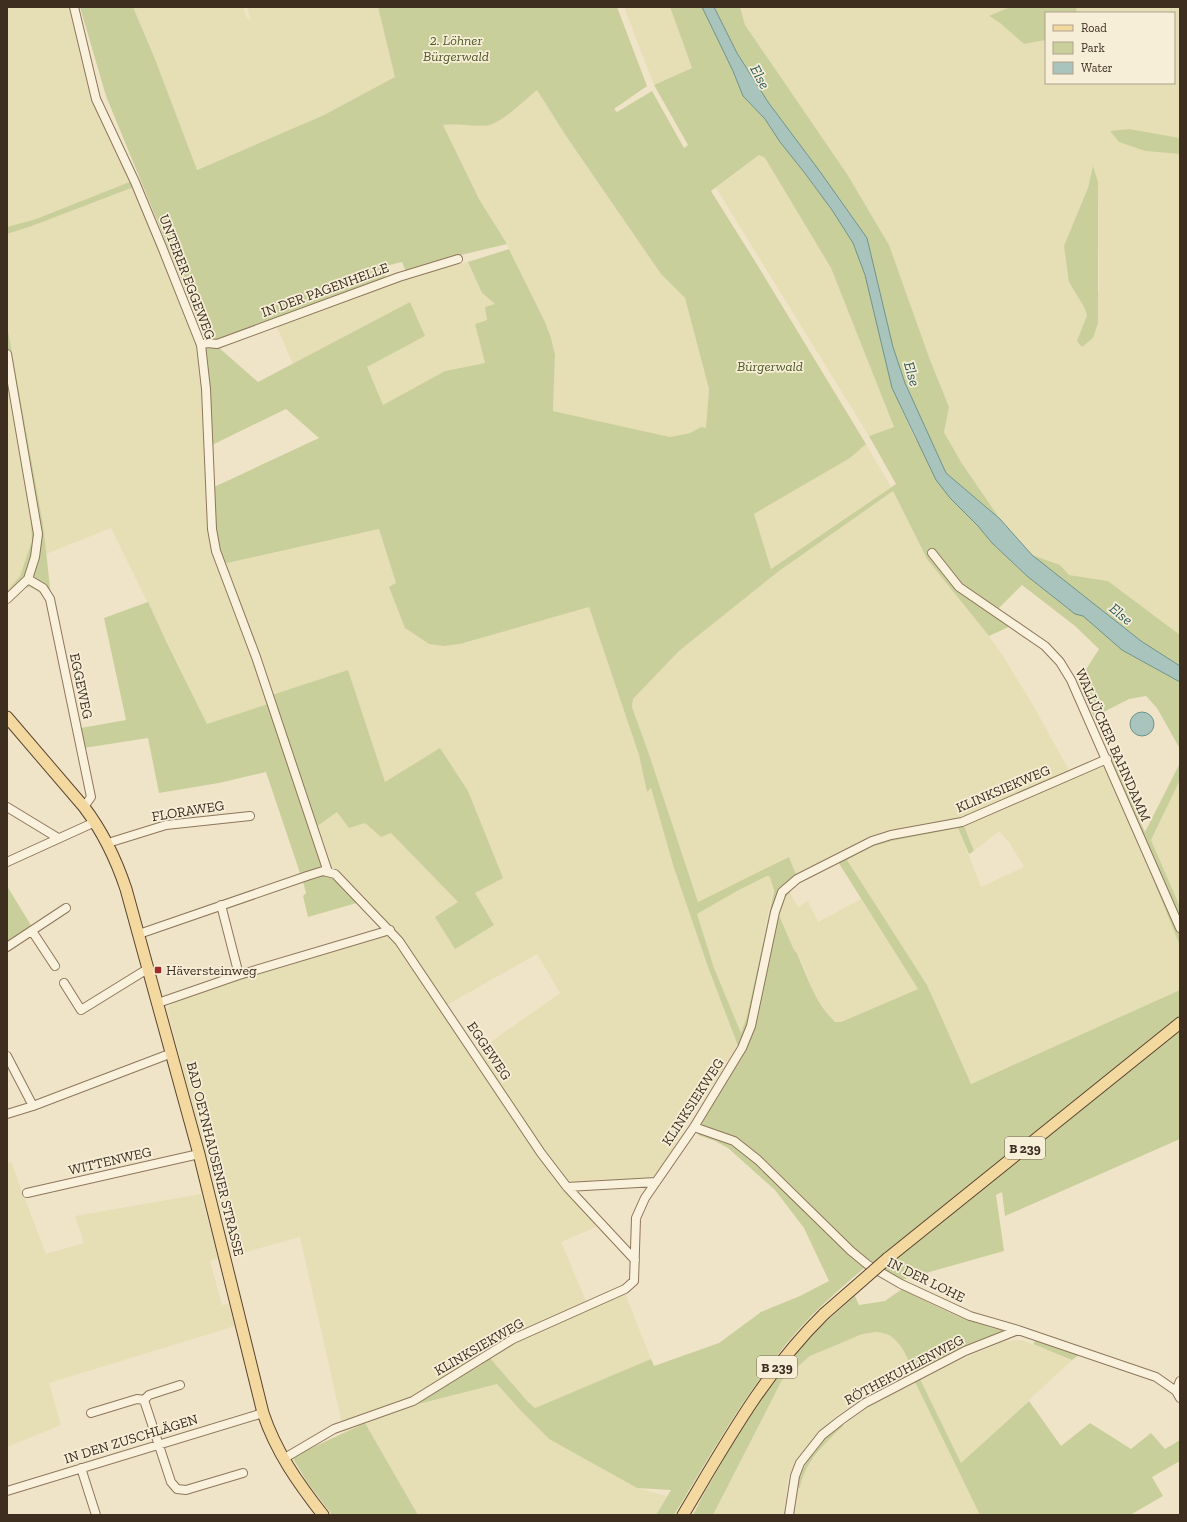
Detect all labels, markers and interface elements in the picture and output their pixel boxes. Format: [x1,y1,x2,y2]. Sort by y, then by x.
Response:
legend [1045,12,1175,84]
text: Road [1081,21,1107,35]
park label: 2. Löhner Bürgerwald [423,32,489,65]
text: Park [1081,41,1106,55]
text: Water [1081,61,1113,75]
water label: Else [746,62,774,92]
street label: UNTERER EGGEWEG [155,212,219,342]
street label: IN DER PAGENHELLE [259,259,391,321]
park label: Bürgerwald [737,358,803,375]
water label: Else [900,359,924,389]
water label: Else [1106,599,1136,629]
street label: EGGEWEG [66,652,96,721]
street label: WALLÜCKER BAHNDAMM [1072,666,1154,824]
street label: KLINKSIEKWEG [953,761,1053,816]
street label: FLORAWEG [150,797,226,825]
place label: Häversteinweg [166,962,257,979]
marker: Häversteinweg [153,965,163,975]
street label: EGGEWEG [463,1019,515,1084]
street label: KLINKSIEKWEG [658,1055,728,1149]
street label: BAD OEYNHAUSENER STRASSE [183,1060,247,1258]
road number: B 239 [1005,1137,1045,1159]
street label: WITTENWEG [67,1143,153,1179]
street label: IN DER LOHE [884,1254,968,1306]
street label: KLINKSIEKWEG [431,1314,527,1380]
street label: RÖTHEKUHLENWEG [841,1331,967,1409]
road number: B 239 [757,1356,797,1378]
street label: IN DEN ZUSCHLÄGEN [62,1411,200,1467]

